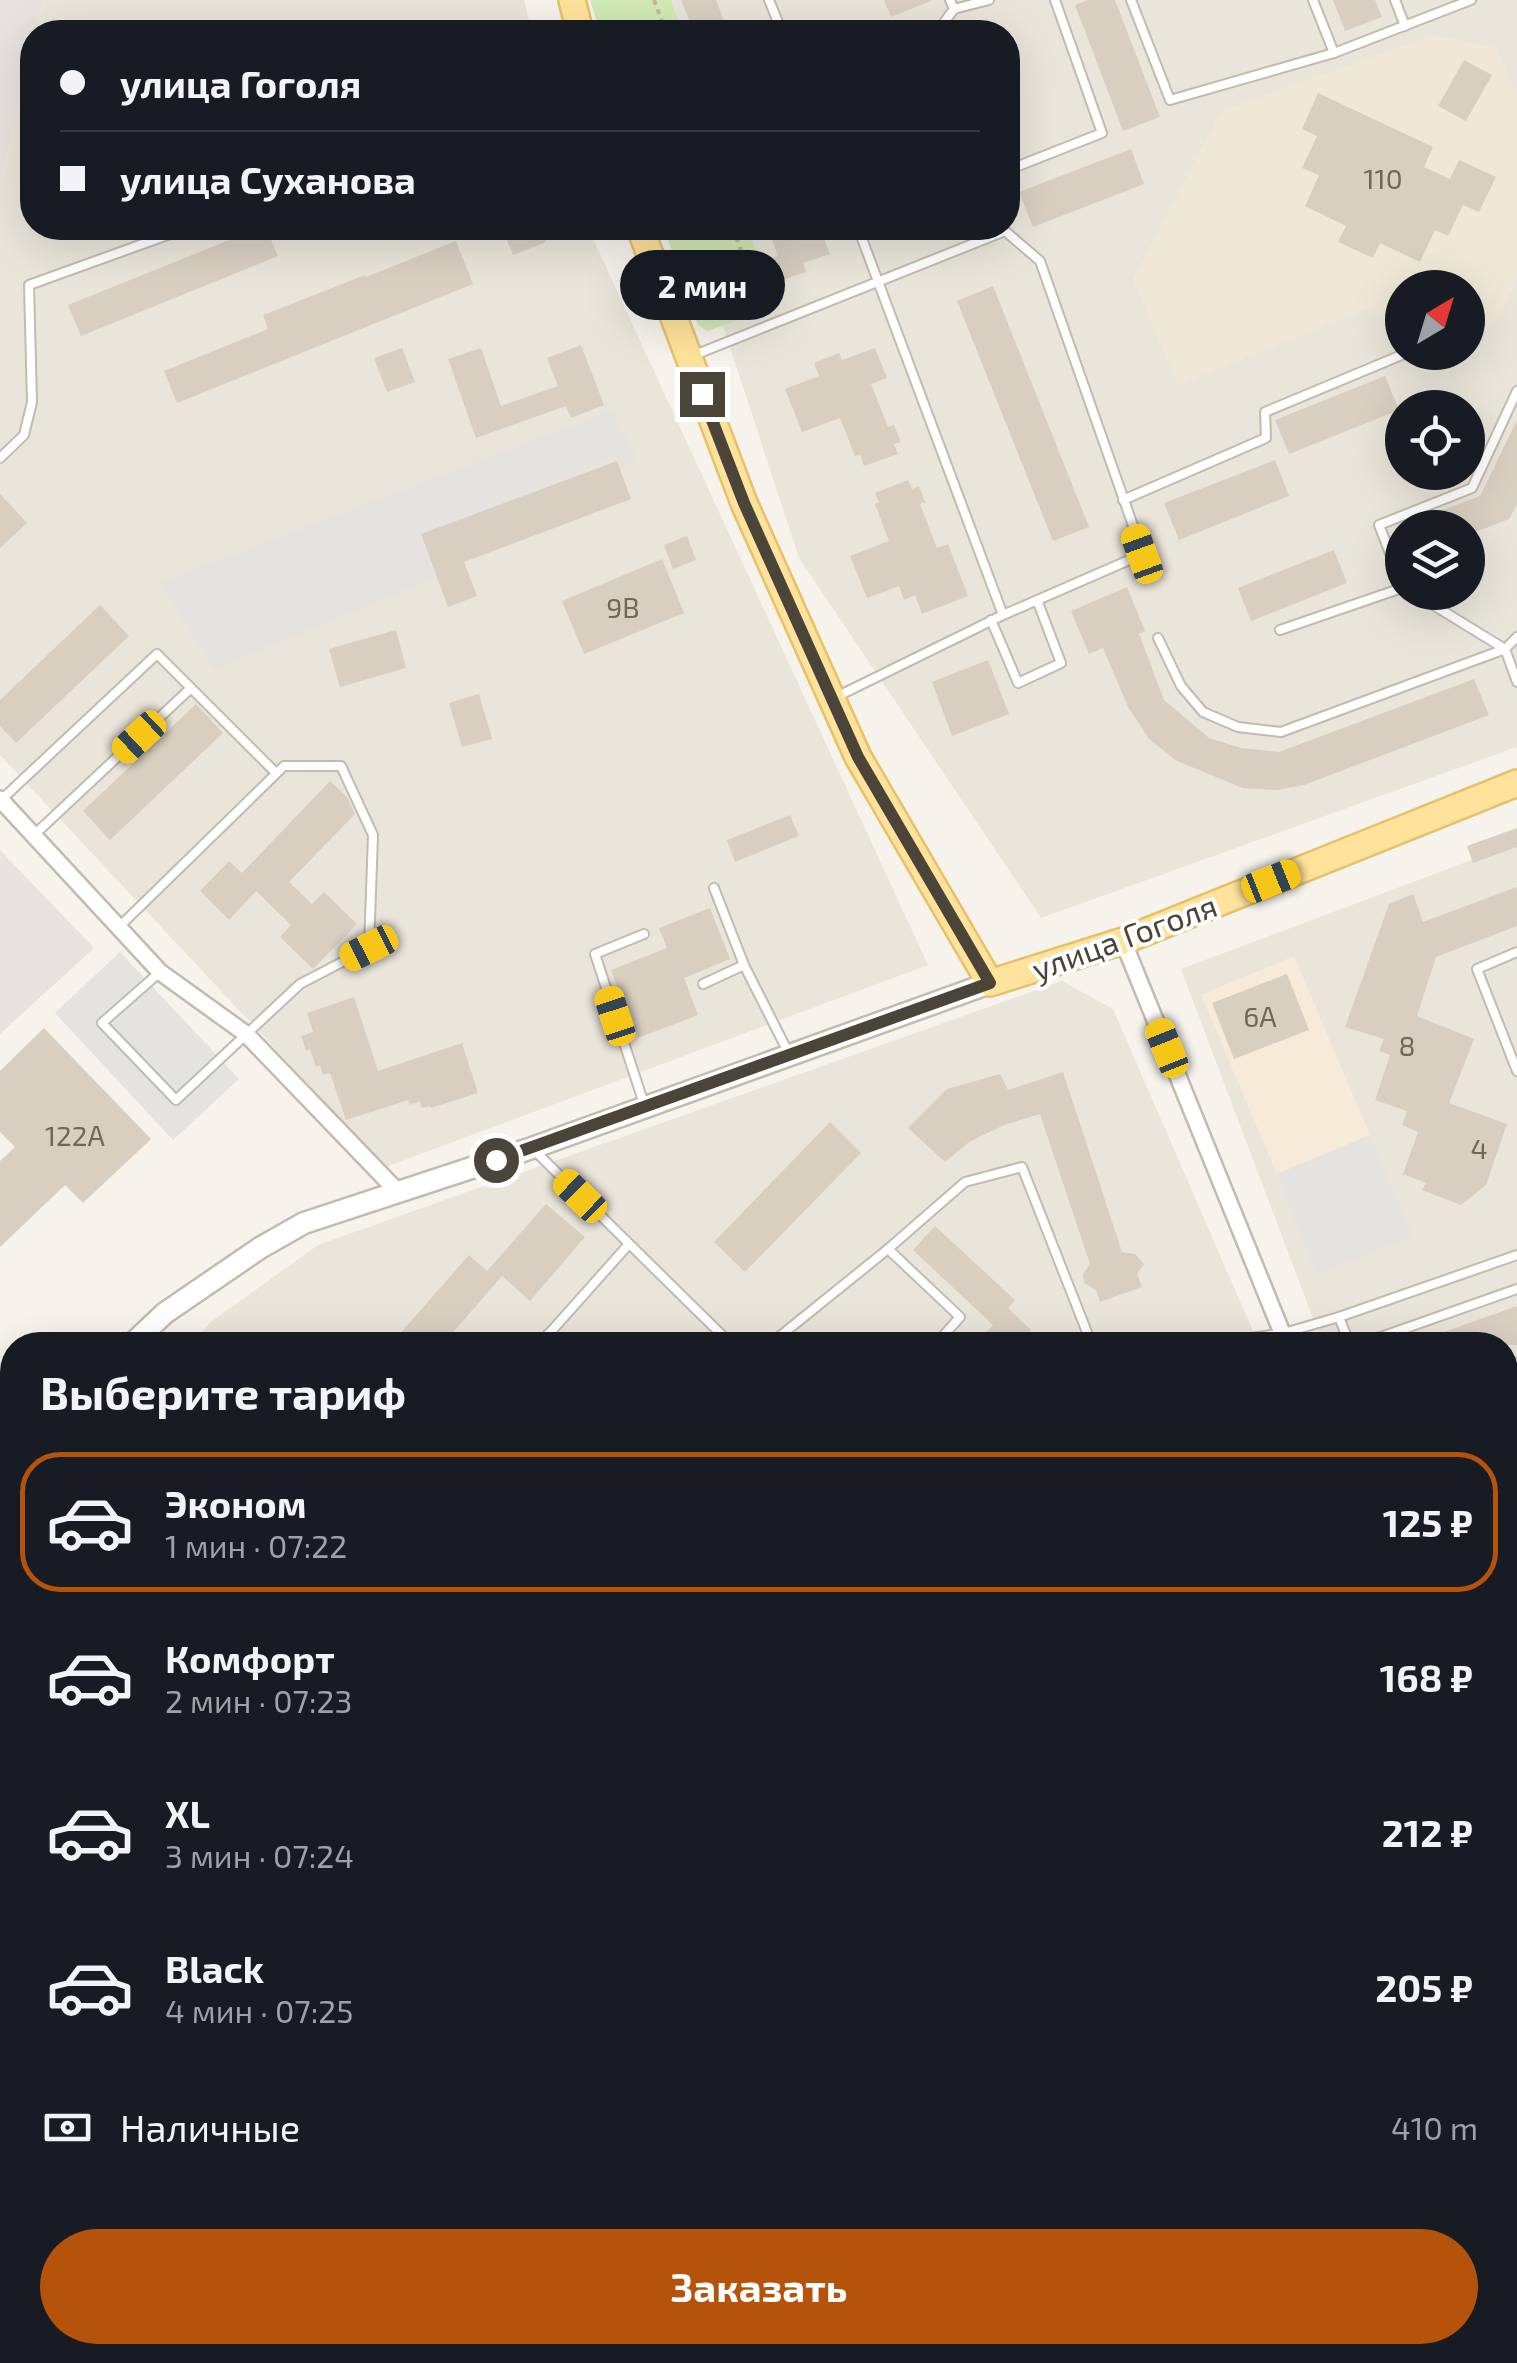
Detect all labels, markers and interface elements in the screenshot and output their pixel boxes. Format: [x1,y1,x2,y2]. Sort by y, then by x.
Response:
text: улица Гоголя [120,60,361,106]
text: улица Суханова [120,156,416,202]
house number: 110 [1363,161,1403,195]
callout: 2 мин [620,249,784,319]
text: 2 мин [658,266,747,304]
north arrow [1385,270,1485,370]
map controls [1385,270,1485,610]
route end [680,372,725,417]
button: locate [1385,390,1485,490]
button: layers [1385,510,1485,610]
car [1118,521,1166,587]
house number: 9В [606,590,640,624]
car [107,706,171,768]
car [1238,856,1304,906]
street label: улица Гоголя [1026,885,1222,988]
car [335,921,403,975]
car [591,983,639,1049]
house number: 6А [1243,999,1277,1033]
car [1142,1015,1192,1081]
house number: 8 [1399,1028,1416,1062]
house number: 122А [45,1118,106,1152]
house number: 4 [1470,1131,1488,1165]
route start [474,1138,519,1183]
car [548,1164,612,1228]
text: Выберите тариф [40,1365,406,1419]
icon: car [45,1477,135,1567]
text: Эконом [165,1480,307,1526]
text: 125 ₽ [1383,1499,1473,1545]
text: 1 мин · 07:22 [165,1526,347,1564]
icon: car [45,1632,135,1722]
text: Комфорт [165,1635,335,1681]
text: 168 ₽ [1380,1654,1473,1700]
text: 2 мин · 07:23 [165,1681,352,1719]
icon: car [45,1787,135,1877]
text: XL [165,1790,210,1836]
text: 212 ₽ [1382,1809,1473,1855]
text: 3 мин · 07:24 [165,1836,354,1874]
icon: car [45,1942,135,2032]
text: Black [165,1945,264,1991]
text: 205 ₽ [1375,1964,1473,2010]
text: 4 мин · 07:25 [165,1991,353,2029]
icon: cash [40,2100,95,2155]
text: Наличные [120,2104,300,2150]
text: 410 m [1391,2108,1478,2146]
button: Заказать [40,2229,1478,2344]

